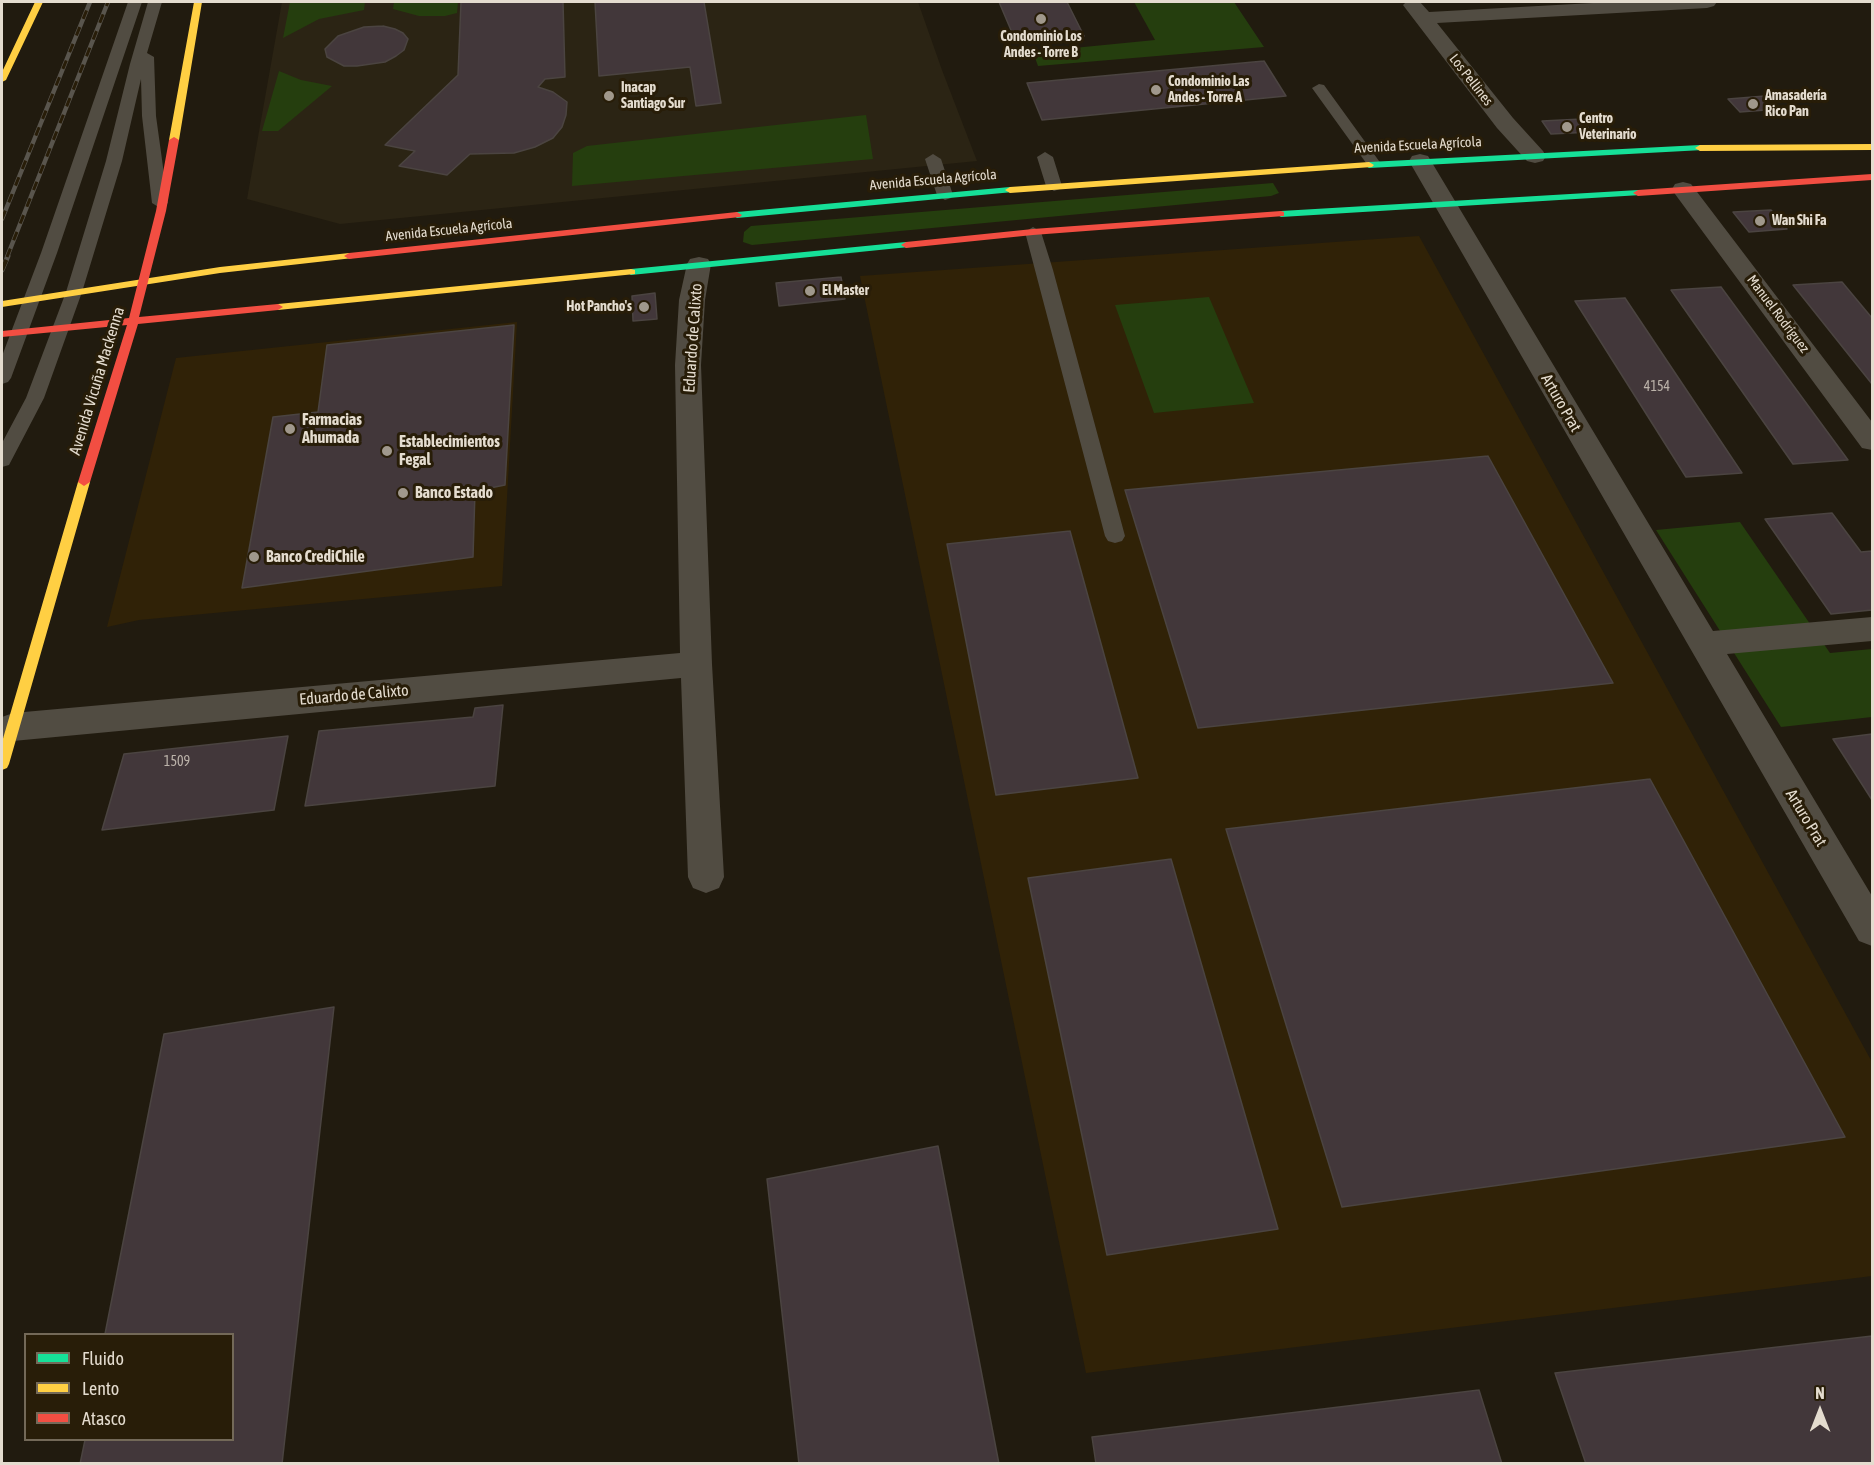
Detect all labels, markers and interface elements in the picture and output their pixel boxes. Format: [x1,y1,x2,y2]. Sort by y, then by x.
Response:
marker: Condominio Los Andes - Torre B [1034,12,1048,26]
place label: Condominio Los Andes - Torre B [1000,29,1082,62]
street label: Los Pellines [1446,51,1496,109]
place label: Condominio Las Andes - Torre A [1168,74,1250,106]
place label: Inacap Santiago Sur [621,80,685,112]
marker: Condominio Las Andes - Torre A [1149,83,1163,97]
place label: Amasadería Rico Pan [1765,88,1827,120]
marker: Inacap Santiago Sur [602,89,616,103]
marker: Amasadería Rico Pan [1746,97,1760,111]
place label: Centro Veterinario [1579,111,1637,144]
marker: Centro Veterinario [1560,120,1574,134]
street label: Avenida Escuela Agrícola [1354,133,1482,157]
street label: Avenida Escuela Agrícola [869,166,997,194]
place label: Wan Shi Fa [1772,213,1827,229]
marker: Wan Shi Fa [1753,214,1767,228]
street label: Avenida Escuela Agrícola [385,215,513,245]
street label: Manuel Rodríguez [1743,272,1813,356]
street label: Eduardo de Calixto [680,283,706,393]
place label: El Master [822,283,869,299]
marker: El Master [803,284,817,298]
place label: Hot Pancho's [566,299,632,315]
marker: Hot Pancho's [637,300,651,314]
street label: Avenida Vicuña Mackenna [65,305,129,457]
street label: Arturo Prat [1537,371,1585,435]
house number: 4154 [1644,379,1670,395]
place label: Farmacias Ahumada [302,410,362,448]
marker: Farmacias Ahumada [283,422,297,436]
place label: Establecimientos Fegal [399,432,500,470]
marker: Establecimientos Fegal [380,444,394,458]
place label: Banco Estado [415,483,493,503]
marker: Banco Estado [396,486,410,500]
place label: Banco CrediChile [266,547,365,567]
marker: Banco CrediChile [247,550,261,564]
street label: Eduardo de Calixto [299,681,409,709]
house number: 1509 [164,754,190,770]
street label: Arturo Prat [1781,786,1831,850]
legend [24,1333,234,1441]
text: Fluido [82,1348,124,1369]
text: Lento [82,1378,119,1399]
north arrow [1790,1381,1850,1441]
text: N [1815,1384,1825,1402]
text: Atasco [82,1408,126,1429]

